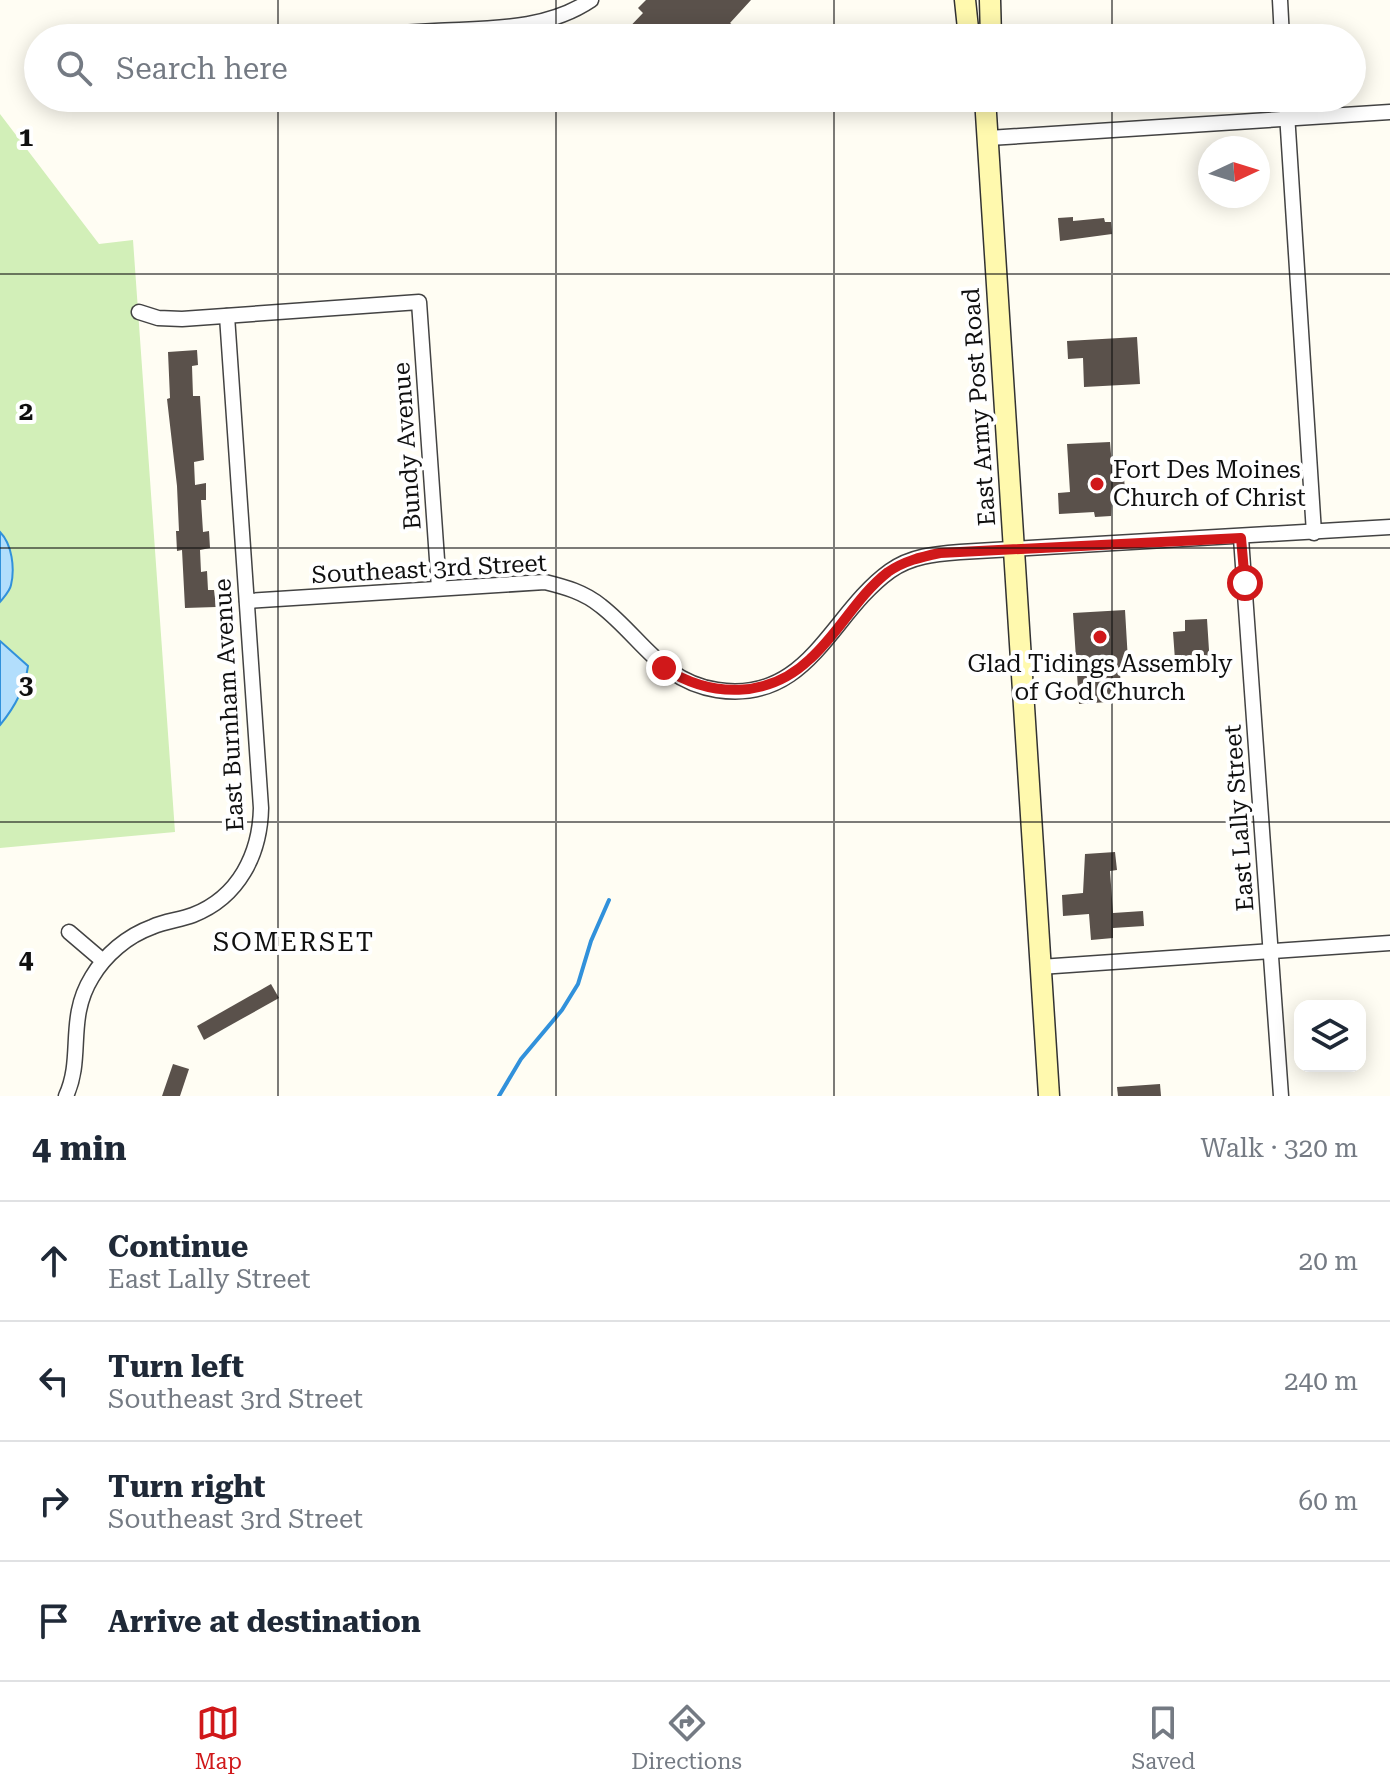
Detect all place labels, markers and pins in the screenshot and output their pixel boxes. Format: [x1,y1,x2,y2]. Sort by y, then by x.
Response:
place label: Fort Des Moines Church of Christ [1113,456,1306,512]
marker: Fort Des Moines Church of Christ [1088,475,1106,493]
marker: Glad Tidings Assembly of God Church [1091,628,1109,646]
place label: Glad Tidings Assembly of God Church [968,650,1233,706]

